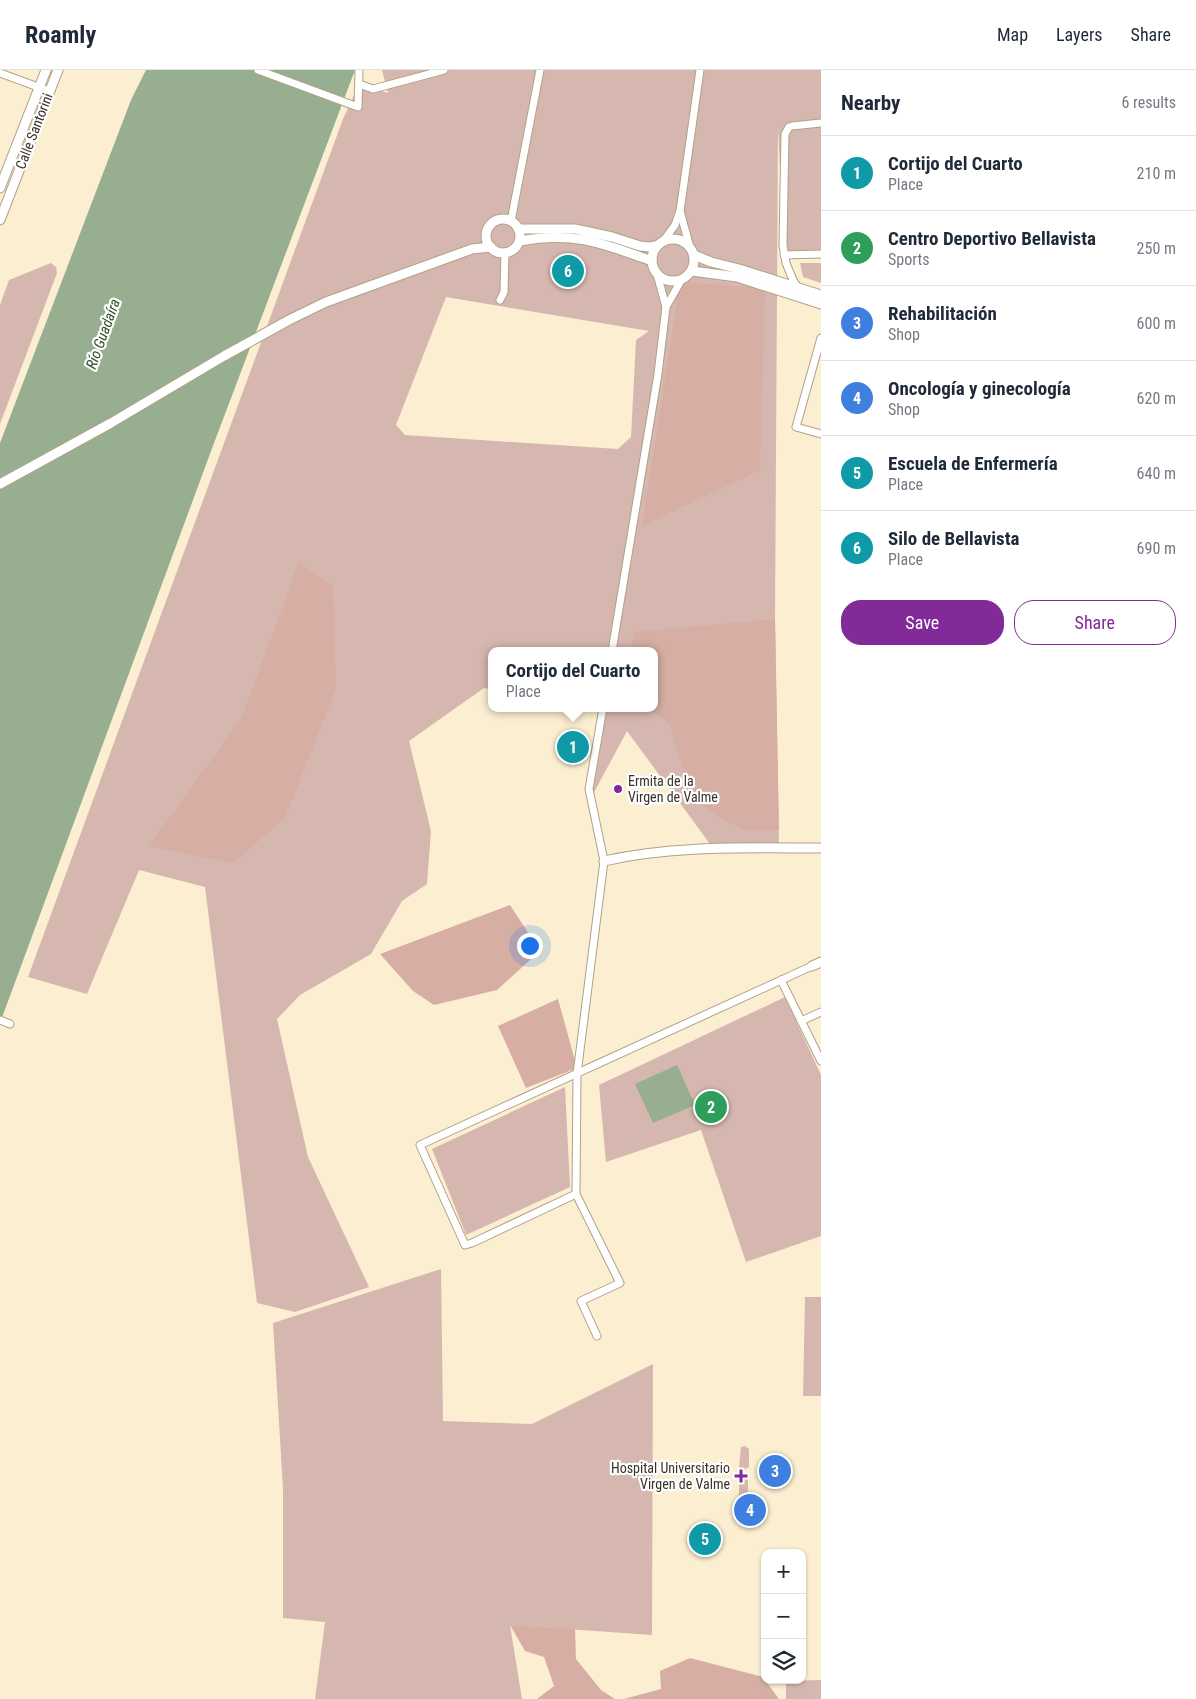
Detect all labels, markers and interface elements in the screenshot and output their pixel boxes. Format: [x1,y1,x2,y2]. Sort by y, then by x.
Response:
text: Roamly [25,21,96,49]
text: Map [997,24,1028,45]
text: Layers [1056,24,1103,45]
text: Share [1131,24,1171,45]
street label: Calle Santorini [12,91,56,171]
text: Nearby [841,91,900,115]
text: 6 results [1121,93,1176,112]
text: Cortijo del Cuarto [888,152,1023,175]
text: 1 [853,164,861,183]
text: 210 m [1137,164,1176,183]
text: Place [888,175,923,194]
text: Centro Deportivo Bellavista [888,227,1096,250]
text: 2 [853,239,861,258]
text: 250 m [1137,239,1176,258]
text: Sports [888,250,930,269]
pin: 6 [552,252,584,290]
water label: Río Guadaíra [82,297,124,371]
text: Rehabilitación [888,302,997,325]
text: 3 [853,314,861,333]
text: 600 m [1137,314,1176,333]
text: Shop [888,325,920,344]
text: Oncología y ginecología [888,377,1071,400]
text: 4 [853,389,861,408]
text: 620 m [1137,389,1176,408]
text: Shop [888,400,920,419]
text: Escuela de Enfermería [888,452,1058,475]
text: 5 [853,464,861,483]
text: 640 m [1137,464,1176,483]
text: Place [888,475,923,494]
text: Silo de Bellavista [888,527,1019,550]
text: 6 [853,539,861,558]
text: 690 m [1137,539,1176,558]
text: Place [888,550,923,569]
button: Save [841,600,1004,645]
button: Share [1014,600,1176,645]
popup [488,647,658,712]
text: Cortijo del Cuarto [506,659,640,682]
text: Place [506,682,541,701]
pin: 1 [557,728,589,766]
place label: Ermita de la Virgen de Valme [628,773,718,805]
marker: Ermita de la Virgen de Valme [612,783,624,795]
your location [517,933,543,959]
pin: 2 [695,1088,727,1126]
pin: 3 [759,1452,791,1490]
place label: Hospital Universitario Virgen de Valme [611,1460,730,1492]
marker: Hospital Universitario Virgen de Valme [734,1469,748,1483]
pin: 4 [734,1491,766,1529]
pin: 5 [689,1520,721,1558]
map controls [761,1549,806,1684]
button: + [761,1549,806,1594]
button: − [761,1594,806,1639]
button: layers [761,1639,806,1684]

